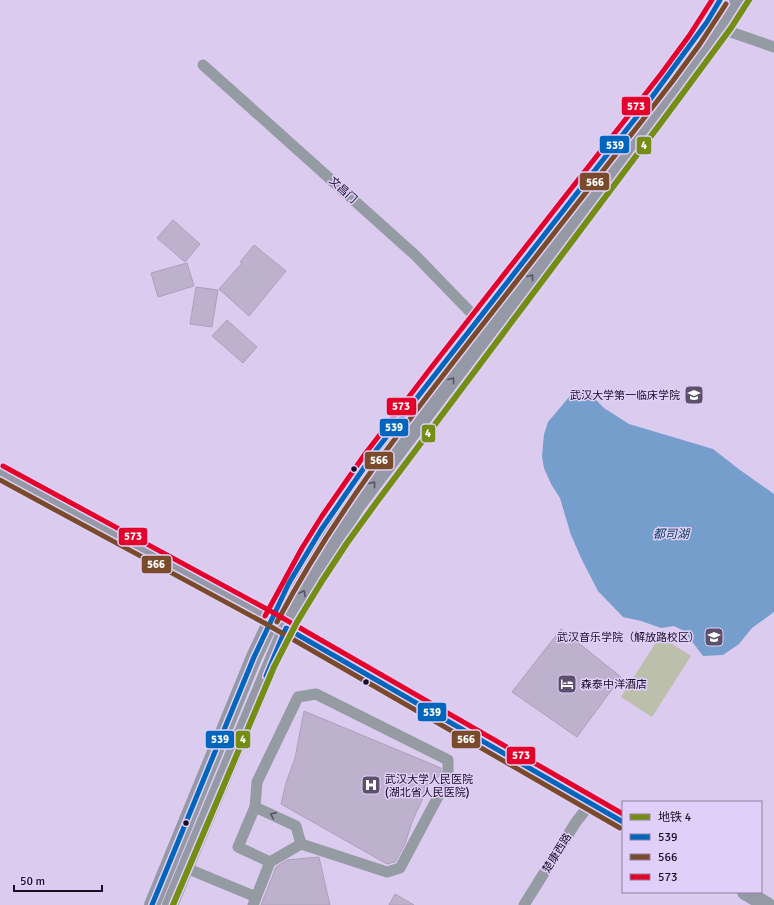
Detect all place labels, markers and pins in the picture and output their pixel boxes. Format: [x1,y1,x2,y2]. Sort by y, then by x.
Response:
school or university icon: 武汉大学第一临床学院 [683,384,705,406]
place label: 武汉大学第一临床学院 [570,389,680,402]
unlabelled marker [349,464,359,474]
school or university icon: 武汉音乐学院（解放路校区） [703,626,725,648]
place label: 武汉音乐学院（解放路校区） [557,631,700,644]
hotel icon: 森泰中洋酒店 [556,673,578,695]
unlabelled marker [361,677,371,687]
place label: 森泰中洋酒店 [581,678,647,691]
place label: 武汉大学人民医院 (湖北省人民医院) [385,773,473,799]
hospital icon: 武汉大学人民医院 (湖北省人民医院) [360,774,382,796]
unlabelled marker [181,818,191,828]

